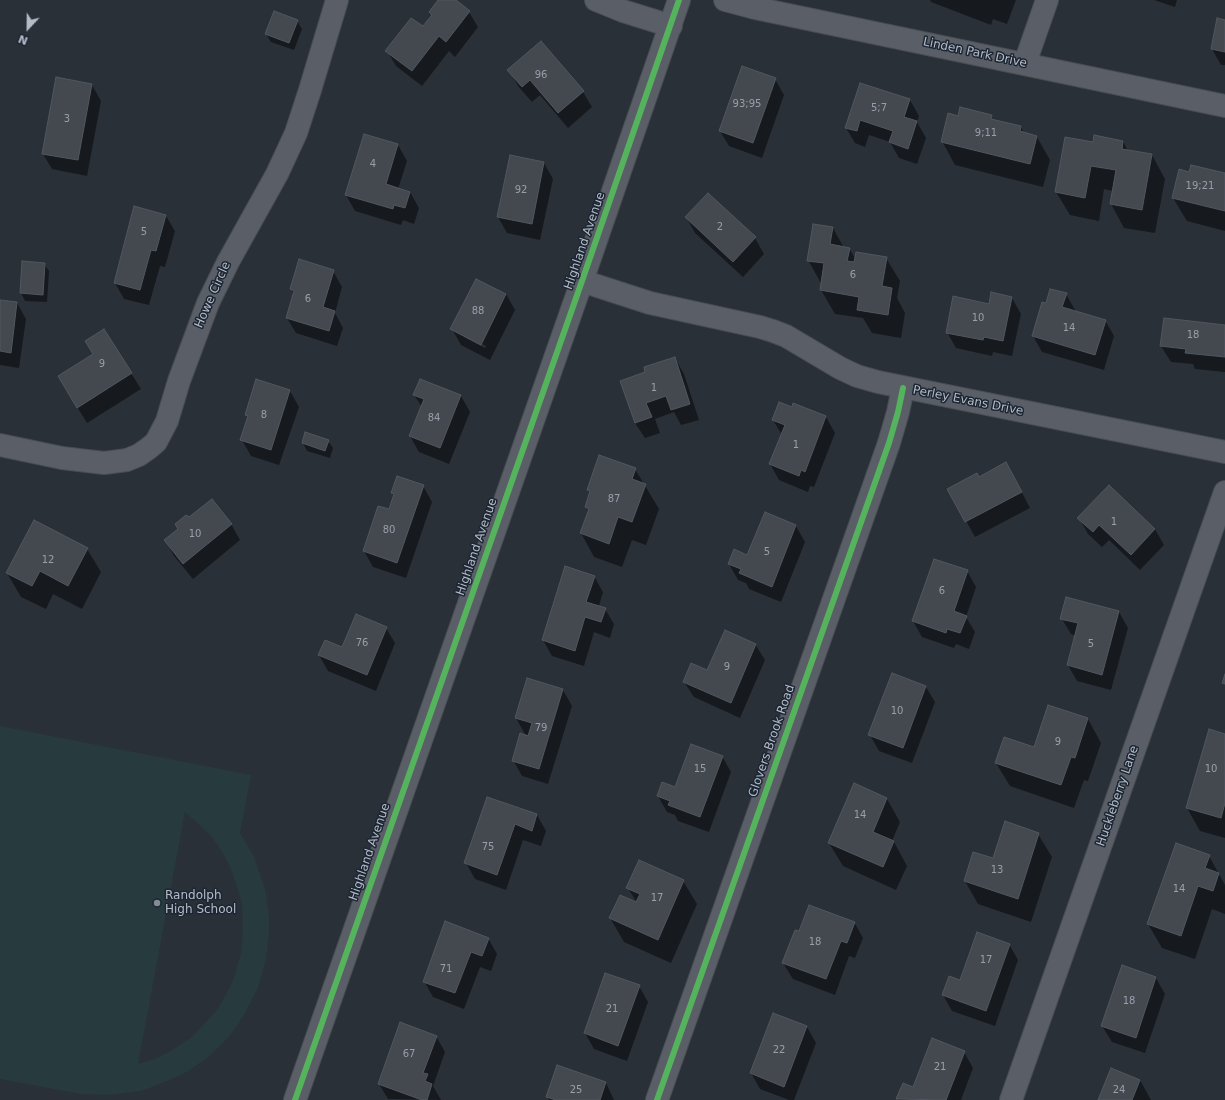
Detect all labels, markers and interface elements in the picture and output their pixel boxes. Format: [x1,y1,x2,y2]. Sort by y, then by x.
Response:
north arrow [8,8,48,48]
text: N [17,32,30,47]
street label: Linden Park Drive [922,35,1028,71]
house number: 96 [535,69,547,81]
house number: 93;95 [733,98,761,110]
house number: 5;7 [871,102,887,114]
house number: 3 [64,113,70,125]
house number: 9;11 [975,127,997,139]
house number: 4 [370,158,376,170]
house number: 19;21 [1186,180,1214,192]
house number: 92 [515,184,527,196]
street label: Highland Avenue [562,190,608,292]
house number: 2 [717,221,723,233]
house number: 5 [141,226,147,238]
street label: Howe Circle [192,260,234,330]
house number: 6 [850,269,856,281]
house number: 6 [305,293,311,305]
house number: 88 [472,305,484,317]
house number: 10 [972,312,984,324]
house number: 14 [1063,322,1075,334]
house number: 18 [1187,329,1199,341]
house number: 9 [99,358,105,370]
house number: 1 [651,382,657,394]
street label: Perley Evans Drive [911,383,1025,419]
house number: 8 [261,409,267,421]
house number: 84 [428,412,440,424]
house number: 1 [793,439,799,451]
house number: 87 [608,493,620,505]
street label: Highland Avenue [454,496,500,598]
house number: 1 [1111,516,1117,528]
house number: 80 [383,524,395,536]
house number: 10 [189,528,201,540]
house number: 5 [764,546,770,558]
house number: 12 [42,554,54,566]
house number: 6 [939,585,945,597]
house number: 76 [356,637,368,649]
house number: 5 [1088,638,1094,650]
house number: 9 [724,661,730,673]
street label: Glovers Brook Road [746,683,798,799]
house number: 10 [891,705,903,717]
house number: 79 [535,722,547,734]
house number: 9 [1055,736,1061,748]
street label: Huckleberry Lane [1094,744,1142,848]
house number: 15 [694,763,706,775]
house number: 10 [1205,763,1217,775]
street label: Highland Avenue [347,801,393,903]
house number: 14 [854,809,866,821]
house number: 75 [482,841,494,853]
house number: 13 [991,864,1003,876]
house number: 14 [1173,883,1185,895]
place label: Randolph High School [165,889,236,917]
house number: 17 [651,892,663,904]
marker: Randolph High School [152,898,162,908]
house number: 18 [809,936,821,948]
house number: 17 [980,954,992,966]
house number: 71 [440,963,452,975]
house number: 18 [1123,995,1135,1007]
house number: 21 [606,1003,618,1015]
house number: 22 [773,1044,785,1056]
house number: 67 [403,1048,415,1060]
house number: 21 [934,1061,946,1073]
house number: 25 [570,1084,582,1096]
house number: 24 [1113,1084,1125,1096]

